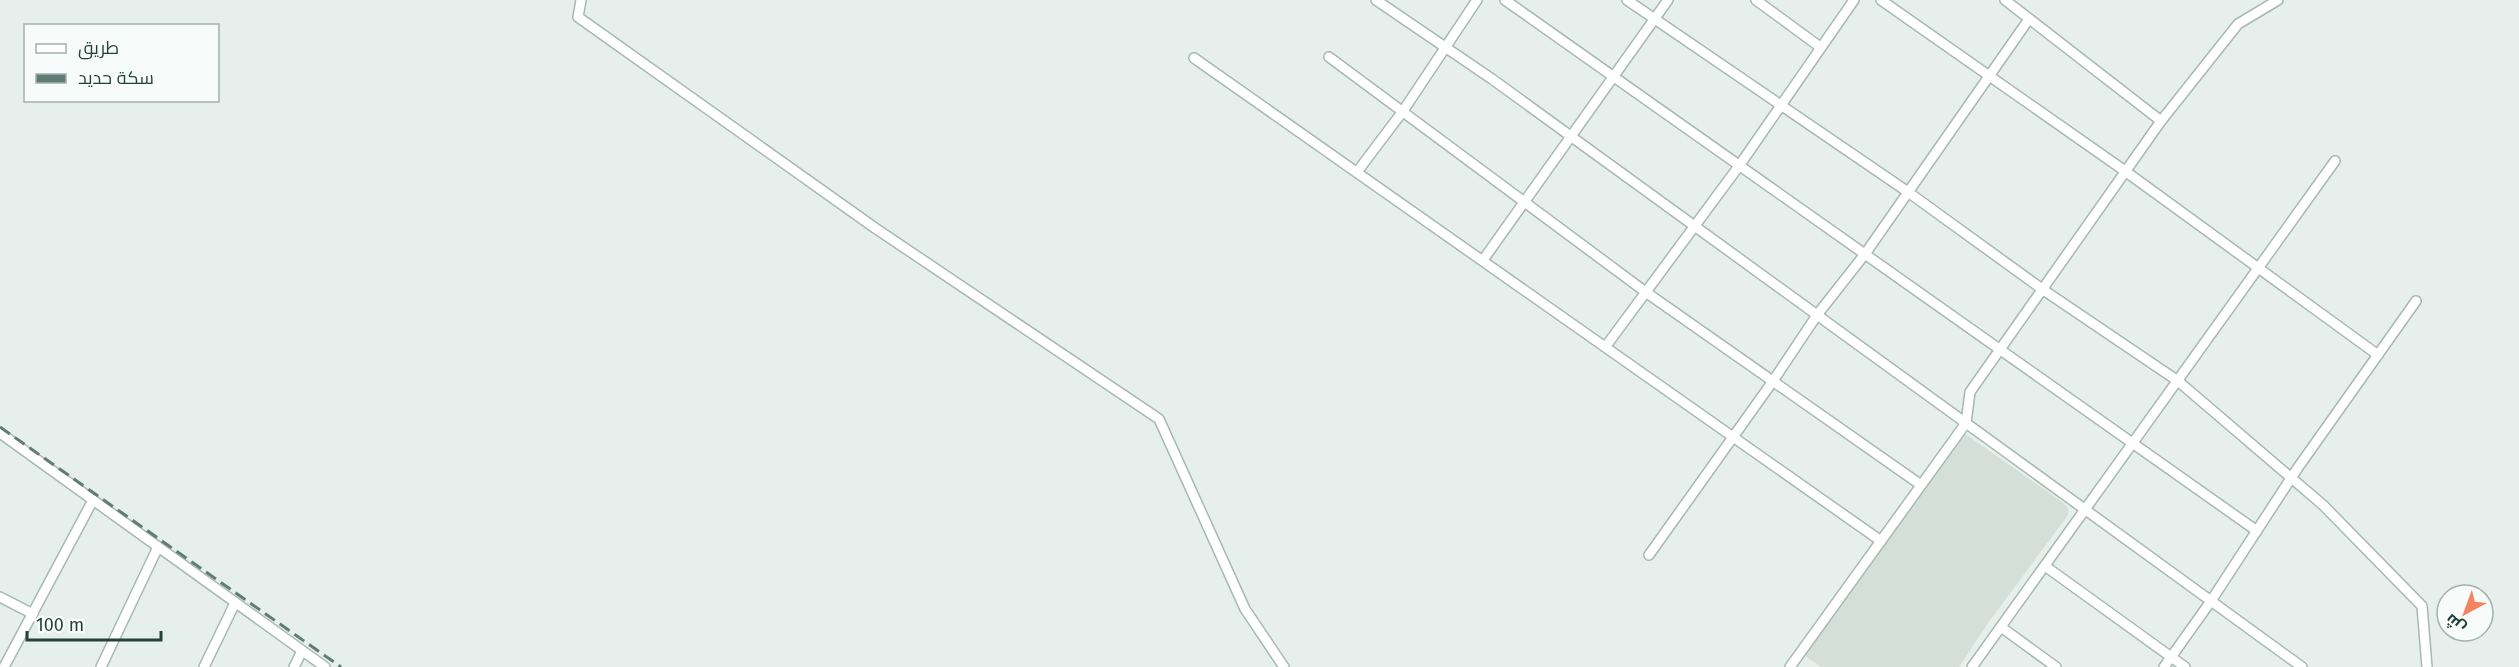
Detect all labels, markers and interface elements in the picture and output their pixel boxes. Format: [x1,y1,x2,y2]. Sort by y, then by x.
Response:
legend [24,24,219,102]
text: طريق [78,37,119,60]
text: سكة حديد [78,67,154,89]
north arrow [2435,583,2495,643]
scale bar [27,604,160,642]
text: ش [2442,610,2469,638]
text: 100 m [36,614,84,636]

